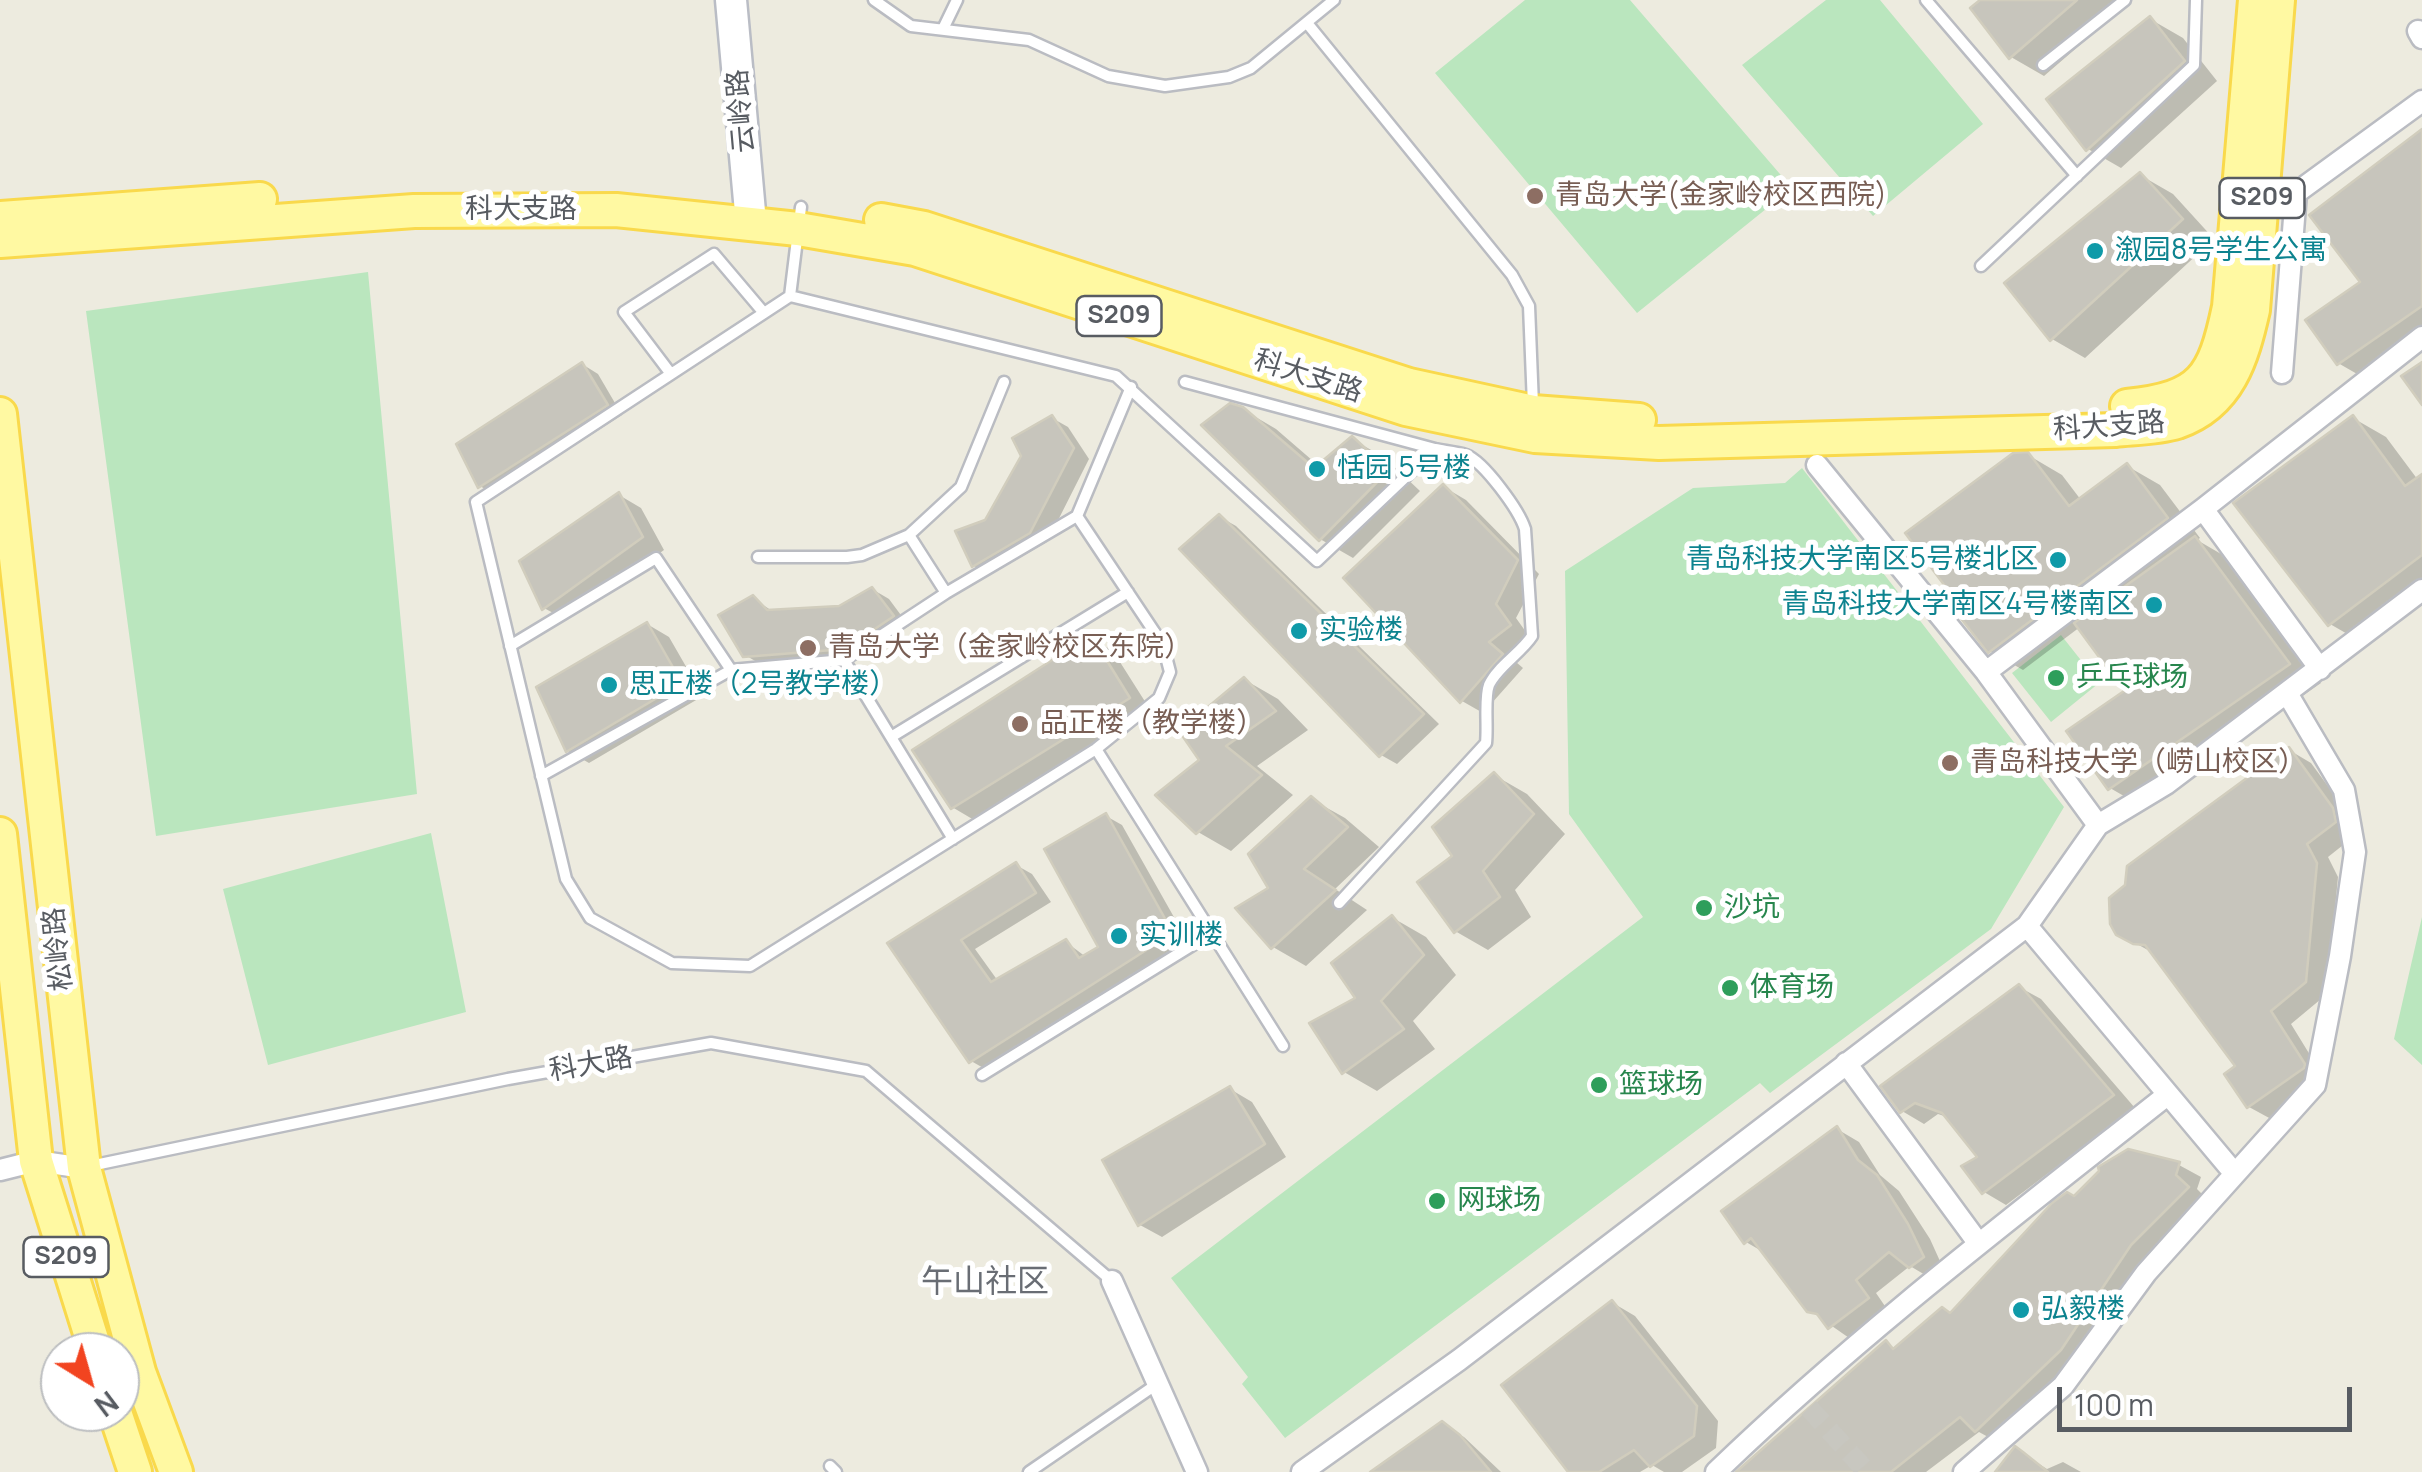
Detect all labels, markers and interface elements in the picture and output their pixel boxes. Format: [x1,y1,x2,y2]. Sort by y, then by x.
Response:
street label: 云岭路 [722,68,762,154]
road number: S209 [2220,178,2304,218]
place label: 青岛大学(金家岭校区西院) [1555,179,1887,213]
marker: 青岛大学(金家岭校区西院) [1524,185,1546,207]
street label: 科大支路 [465,193,577,227]
place label: 溆园8号学生公寓 [2115,234,2327,268]
marker: 溆园8号学生公寓 [2084,240,2106,262]
road number: S209 [1076,296,1162,336]
street label: 科大支路 [1250,344,1366,410]
street label: 科大支路 [2052,406,2166,448]
place label: 恬园 5号楼 [1337,452,1471,486]
marker: 恬园 5号楼 [1306,458,1328,480]
place label: 青岛科技大学南区5号楼北区 [1686,543,2038,577]
marker: 青岛科技大学南区5号楼北区 [2047,549,2069,571]
place label: 青岛科技大学南区4号楼南区 [1781,588,2134,622]
marker: 青岛科技大学南区4号楼南区 [2143,594,2165,616]
place label: 实验楼 [1319,614,1403,648]
marker: 实验楼 [1288,620,1310,642]
place label: 青岛大学（金家岭校区东院） [828,631,1192,665]
marker: 青岛大学（金家岭校区东院） [797,637,819,659]
place label: 乒乓球场 [2076,661,2188,695]
marker: 乒乓球场 [2045,667,2067,689]
place label: 思正楼（2号教学楼） [629,668,897,702]
marker: 思正楼（2号教学楼） [598,674,620,696]
place label: 品正楼（教学楼） [1040,707,1264,741]
marker: 品正楼（教学楼） [1009,713,1031,735]
place label: 青岛科技大学（崂山校区） [1970,746,2306,780]
marker: 青岛科技大学（崂山校区） [1939,752,1961,774]
place label: 沙坑 [1724,891,1780,925]
marker: 沙坑 [1693,897,1715,919]
street label: 松岭路 [38,905,80,993]
place label: 实训楼 [1139,919,1223,953]
marker: 实训楼 [1108,925,1130,947]
place label: 体育场 [1750,971,1834,1005]
marker: 体育场 [1719,977,1741,999]
street label: 科大路 [547,1041,635,1089]
place label: 篮球场 [1619,1068,1703,1102]
marker: 篮球场 [1588,1074,1610,1096]
place label: 网球场 [1457,1184,1541,1218]
marker: 网球场 [1426,1190,1448,1212]
road number: S209 [23,1237,108,1277]
district label: 午山社区 [921,1264,1049,1302]
place label: 弘毅楼 [2041,1293,2125,1327]
marker: 弘毅楼 [2010,1299,2032,1321]
north arrow [40,1332,140,1432]
scale bar [2062,1367,2357,1429]
text: N [87,1383,126,1426]
text: 100 m [2074,1384,2154,1425]

